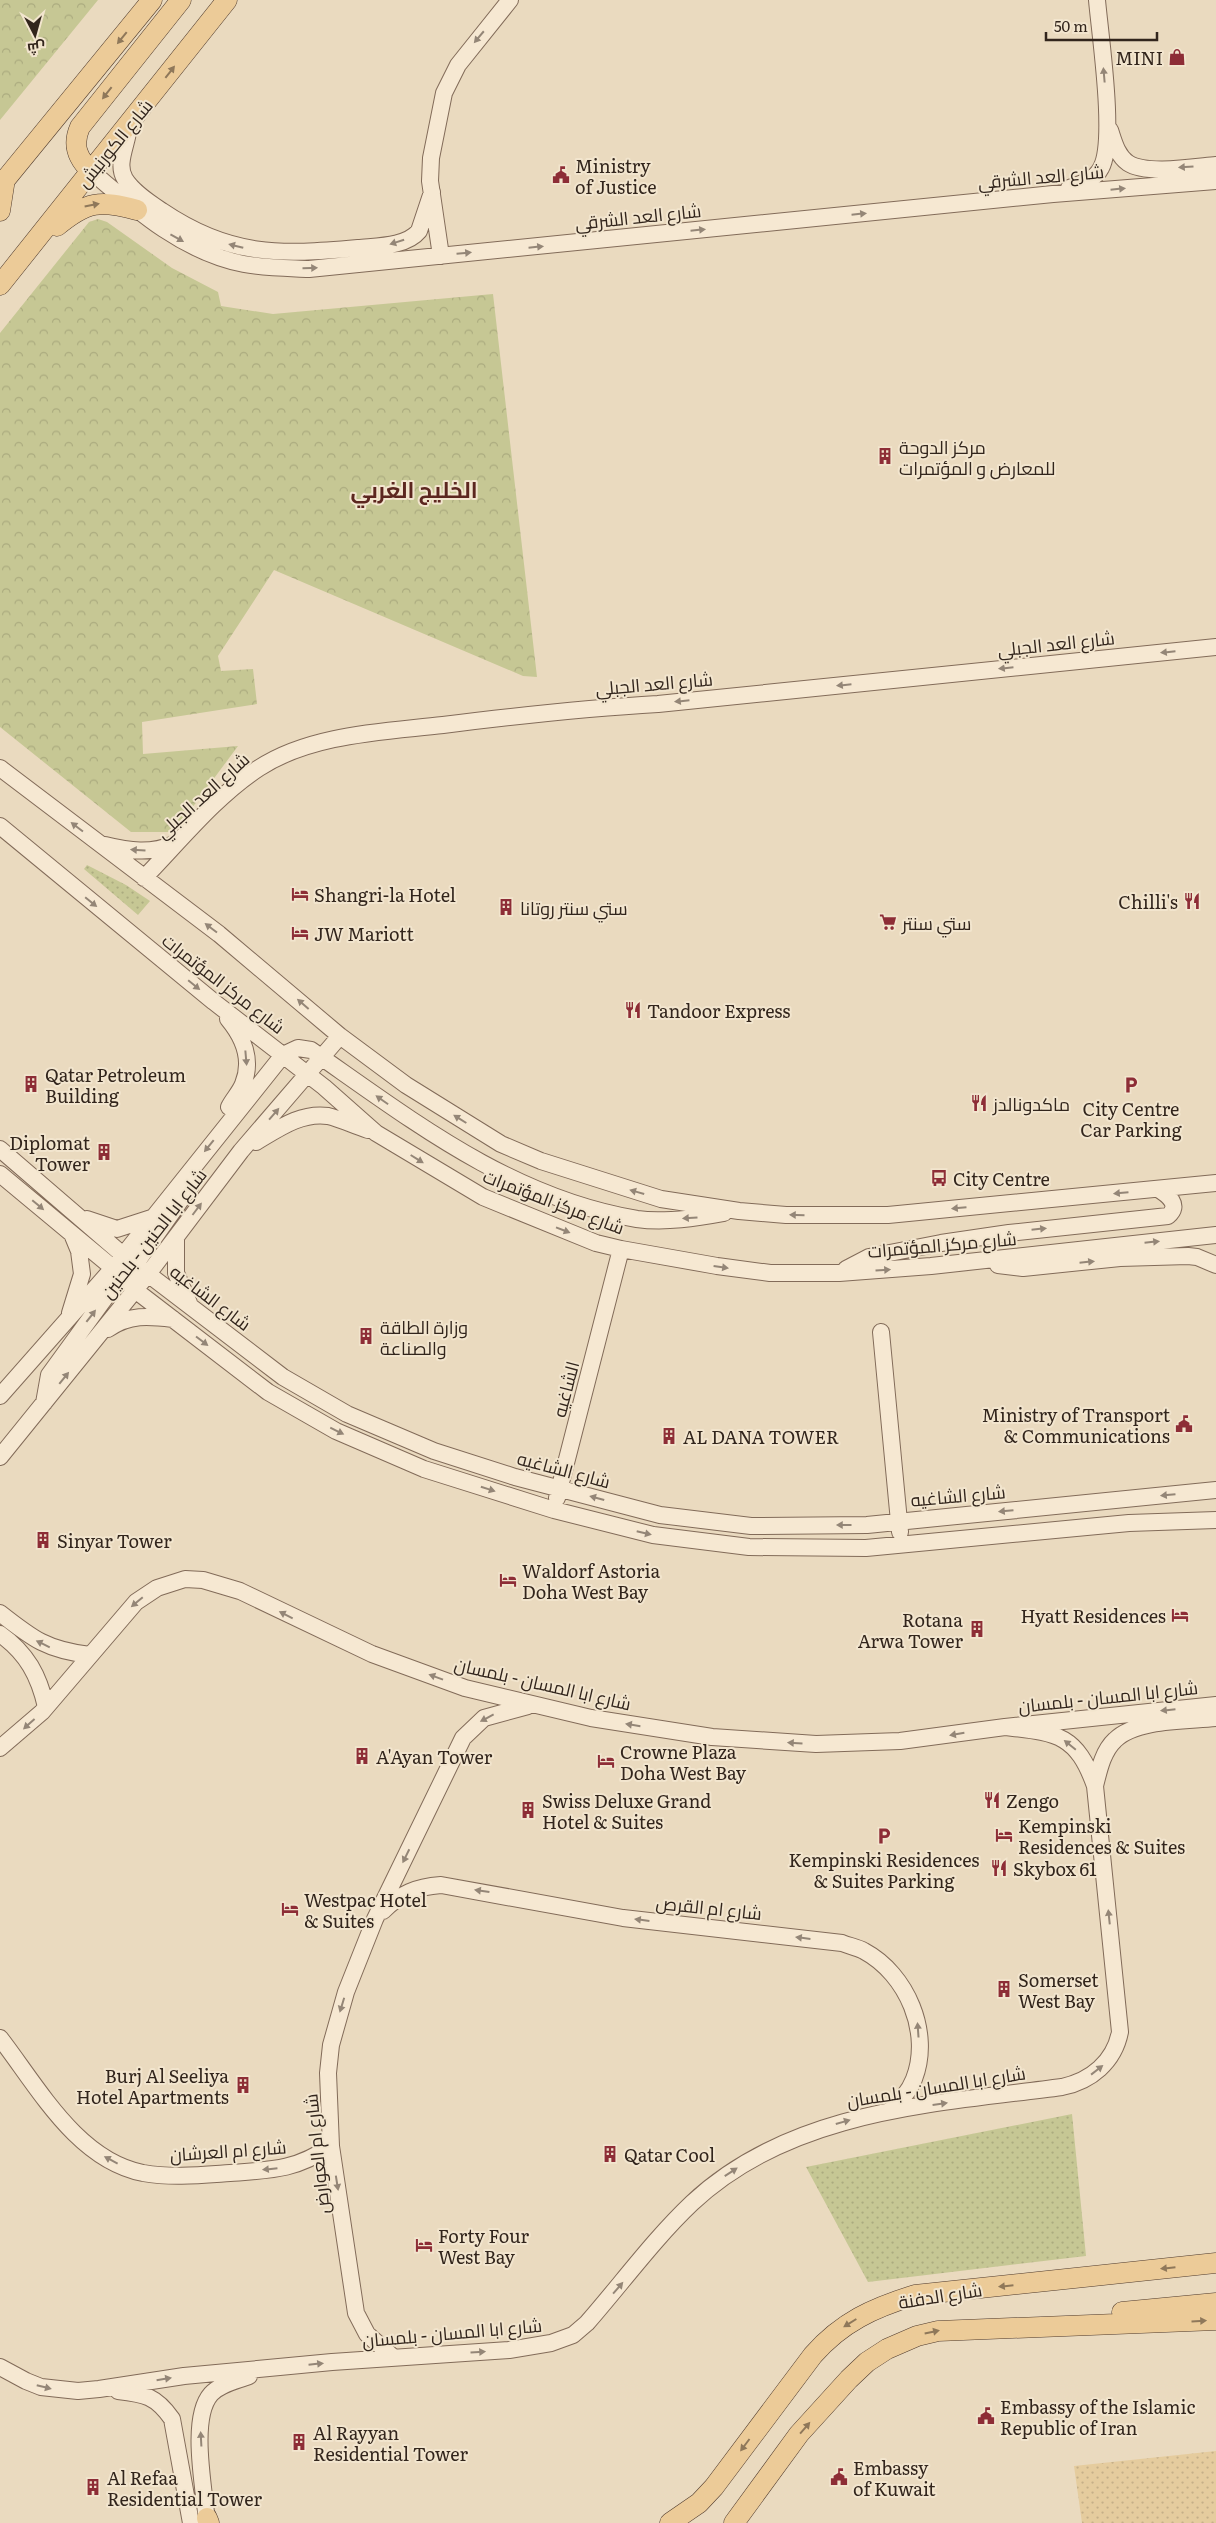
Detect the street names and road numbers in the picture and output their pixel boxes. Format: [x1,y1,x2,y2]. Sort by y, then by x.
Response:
street label: شارع الكورنيش [70,93,158,193]
street label: شارع العد الشرقي [977,157,1105,197]
street label: شارع العد الشرقي [574,196,703,238]
street label: شارع العد الجبلي [996,623,1116,665]
street label: شارع العد الجبلي [594,664,714,704]
street label: شارع العد الجبلي [149,746,256,846]
street label: شارع مركز المؤتمرات [157,926,291,1040]
street label: شارع ابا الحنين - بلحنين [93,1162,213,1304]
street label: شارع مركز المؤتمرات [479,1162,629,1240]
street label: شارع مركز المؤتمرات [866,1224,1018,1264]
street label: شارع الشاغيه [165,1258,257,1336]
street label: الشاغيه [545,1358,585,1420]
street label: شارع الشاغيه [514,1444,614,1494]
street label: شارع الشاغيه [909,1477,1007,1513]
street label: شارع ابا المسان - بلمسان [452,1650,634,1716]
street label: شارع ابا المسان - بلمسان [1017,1673,1199,1719]
street label: شارع ام القرص [655,1888,763,1926]
street label: شارع ابا المسان - بلمسان [845,2059,1027,2113]
street label: شارع ام العوارض [296,2092,336,2216]
street label: شارع ام العرشان [169,2132,287,2168]
street label: شارع الدفنة [896,2275,984,2315]
street label: شارع ابا المسان - بلمسان [361,2311,543,2353]

